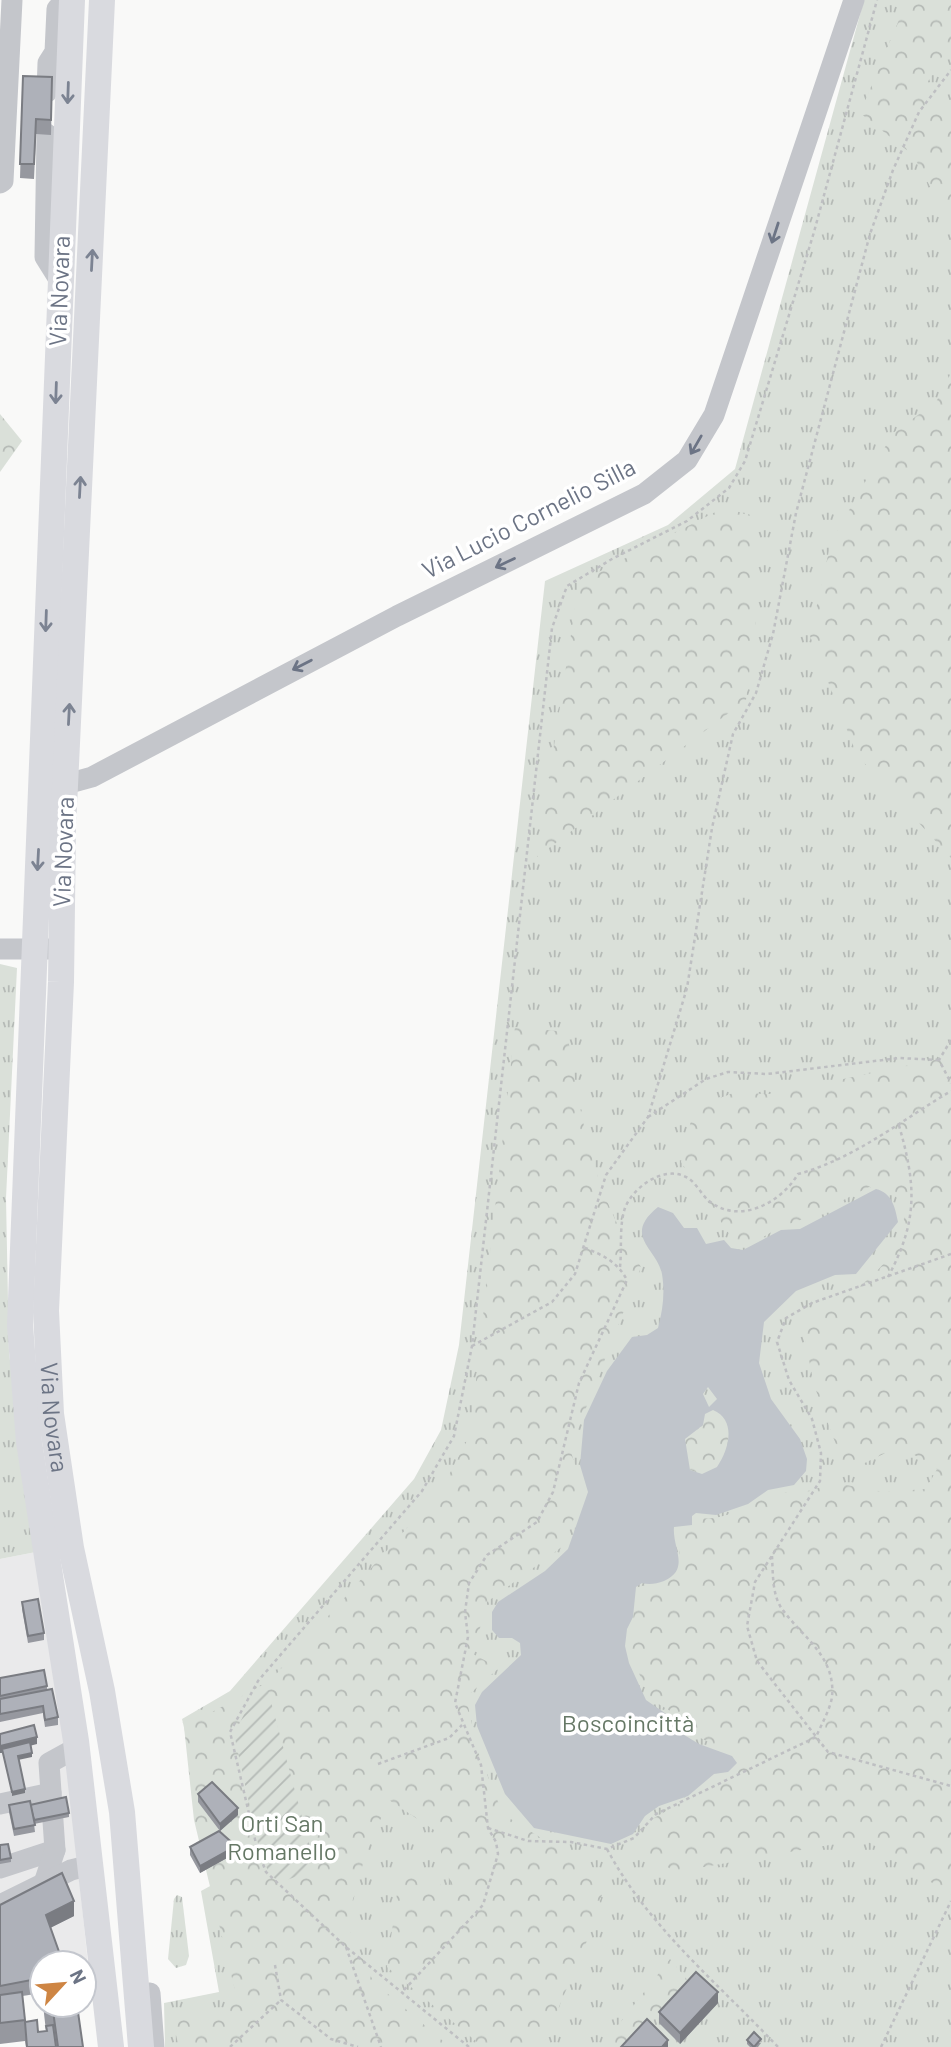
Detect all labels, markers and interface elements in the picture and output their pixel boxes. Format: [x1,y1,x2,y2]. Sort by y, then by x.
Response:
one-way arrow [62,81,75,104]
one-way arrow [768,221,780,243]
street label: Via Novara [42,235,75,347]
one-way arrow [85,249,98,272]
one-way arrow [49,382,62,405]
one-way arrow [689,435,703,455]
street label: Via Lucio Cornelio Silla [417,451,640,584]
one-way arrow [74,476,87,499]
one-way arrow [495,557,516,570]
one-way arrow [40,609,53,632]
one-way arrow [292,659,313,673]
one-way arrow [63,703,76,726]
street label: Via Novara [46,796,79,908]
one-way arrow [31,849,44,872]
street label: Via Novara [36,1362,76,1474]
park label: Boscoincittà [562,1708,694,1737]
park label: Orti San Romanello [227,1808,337,1865]
north arrow [28,1949,98,2019]
text: N [66,1966,92,1987]

